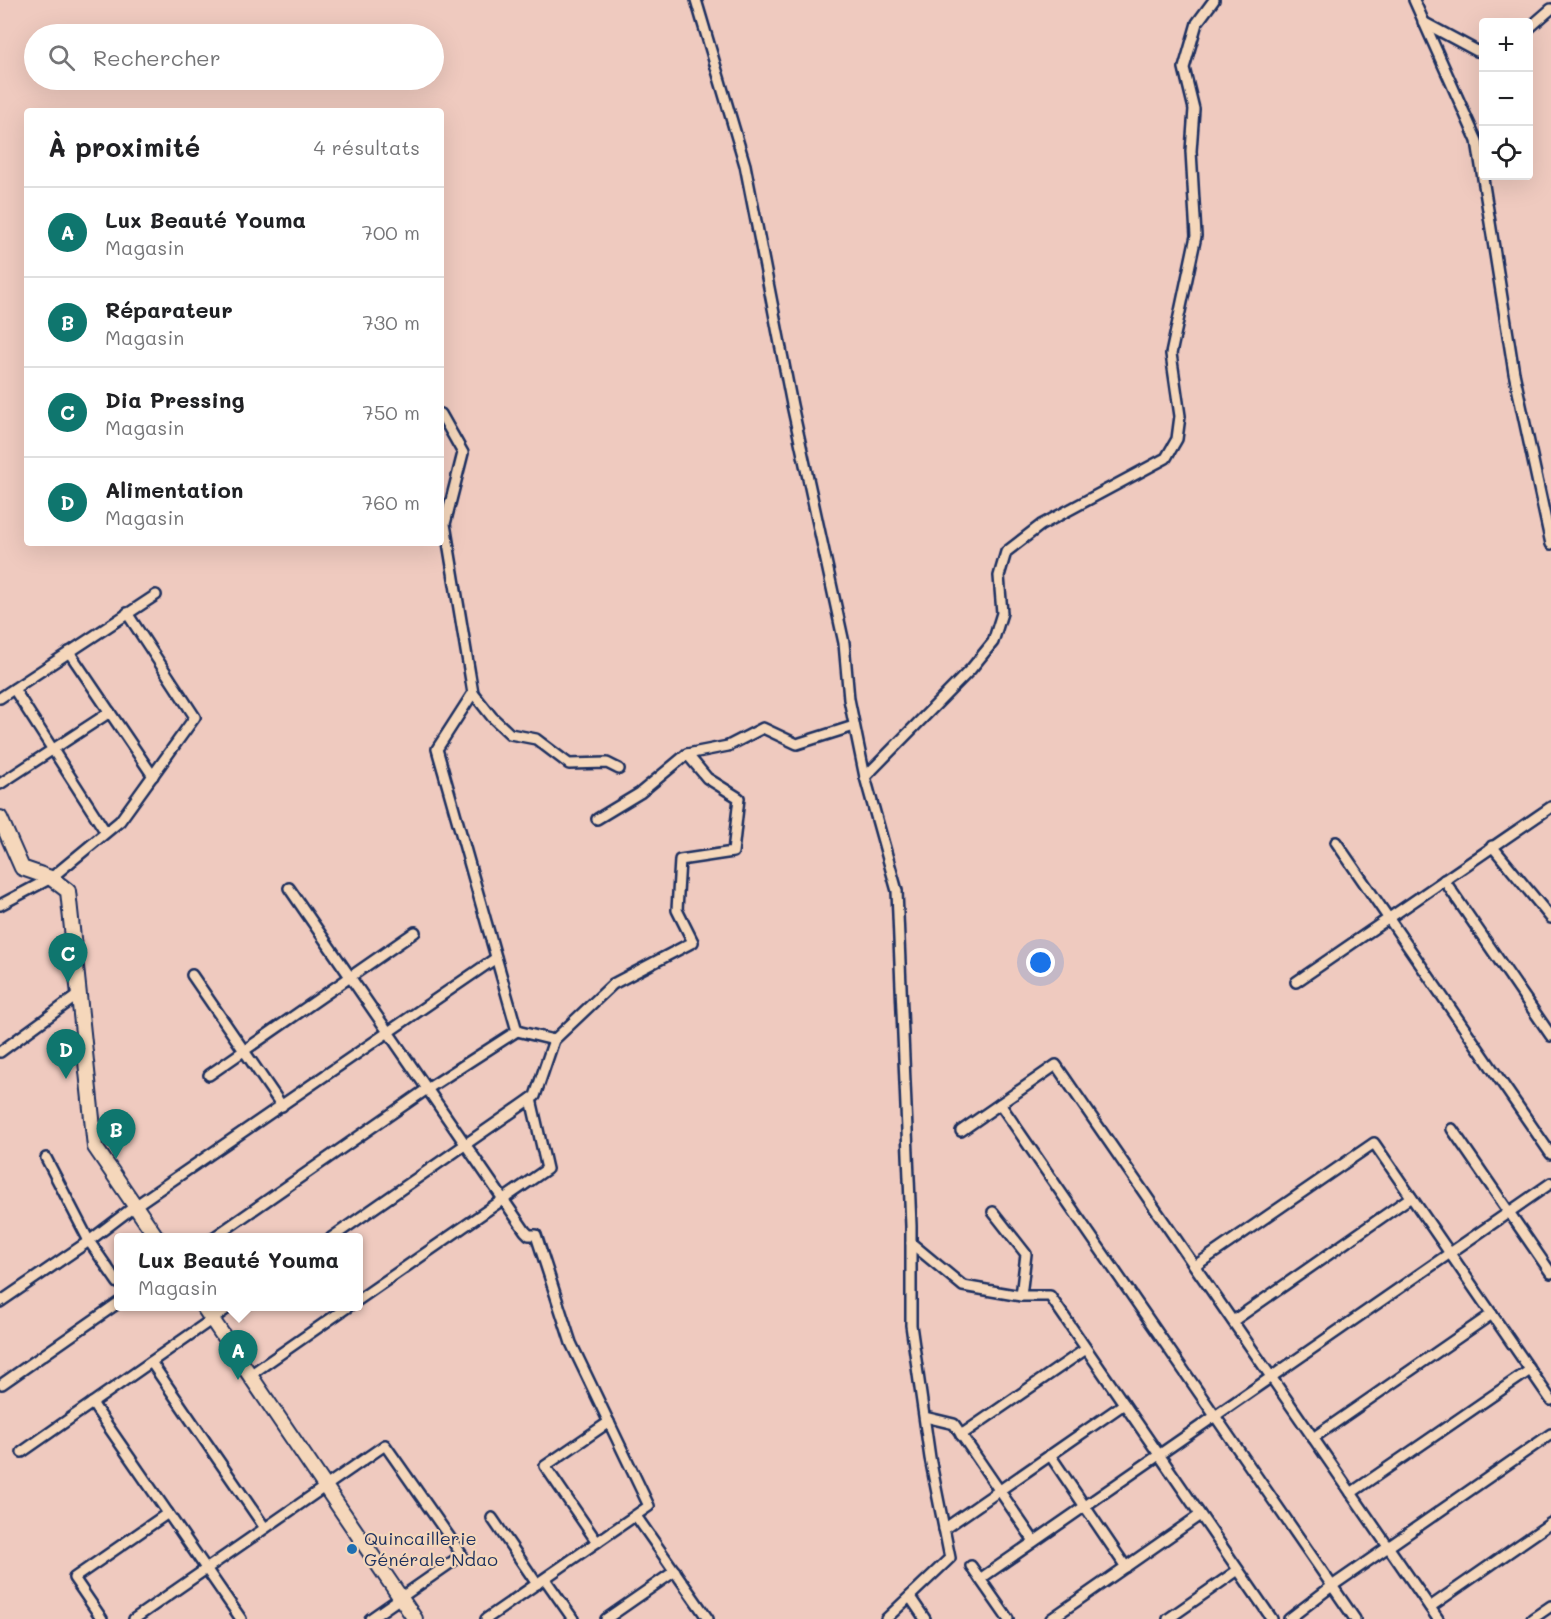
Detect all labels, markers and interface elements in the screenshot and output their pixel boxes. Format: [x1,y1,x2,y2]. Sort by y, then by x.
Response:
map controls [1479,18,1533,180]
button: + [1479,18,1533,72]
search box [24,24,444,90]
icon: search [45,41,78,74]
text: Rechercher [93,43,221,72]
button: − [1479,72,1533,126]
button: locate [1479,126,1533,180]
text: À proximité [48,130,200,164]
text: 4 résultats [314,134,420,160]
text: Lux Beauté Youma [105,205,306,234]
text: A [61,219,74,245]
text: 700 m [362,219,420,245]
text: Magasin [105,234,184,260]
text: Réparateur [105,295,233,324]
text: B [61,309,74,335]
text: 730 m [362,309,420,335]
text: Magasin [105,324,184,350]
text: Dia Pressing [105,385,245,414]
text: C [60,399,75,425]
text: 750 m [363,399,420,425]
text: Magasin [105,414,184,440]
text: Alimentation [105,475,243,504]
text: D [60,489,75,515]
text: 760 m [362,489,420,515]
text: Magasin [105,504,184,530]
pin: C [48,934,88,983]
your location [1026,948,1055,977]
pin: D [46,1030,86,1079]
pin: B [96,1110,136,1159]
popup [114,1233,363,1311]
text: Lux Beauté Youma [138,1245,339,1274]
text: Magasin [138,1274,217,1300]
pin: A [218,1330,258,1380]
place label: Quincaillerie Générale Ndao [364,1526,498,1571]
marker: Quincaillerie Générale Ndao [345,1542,359,1556]

